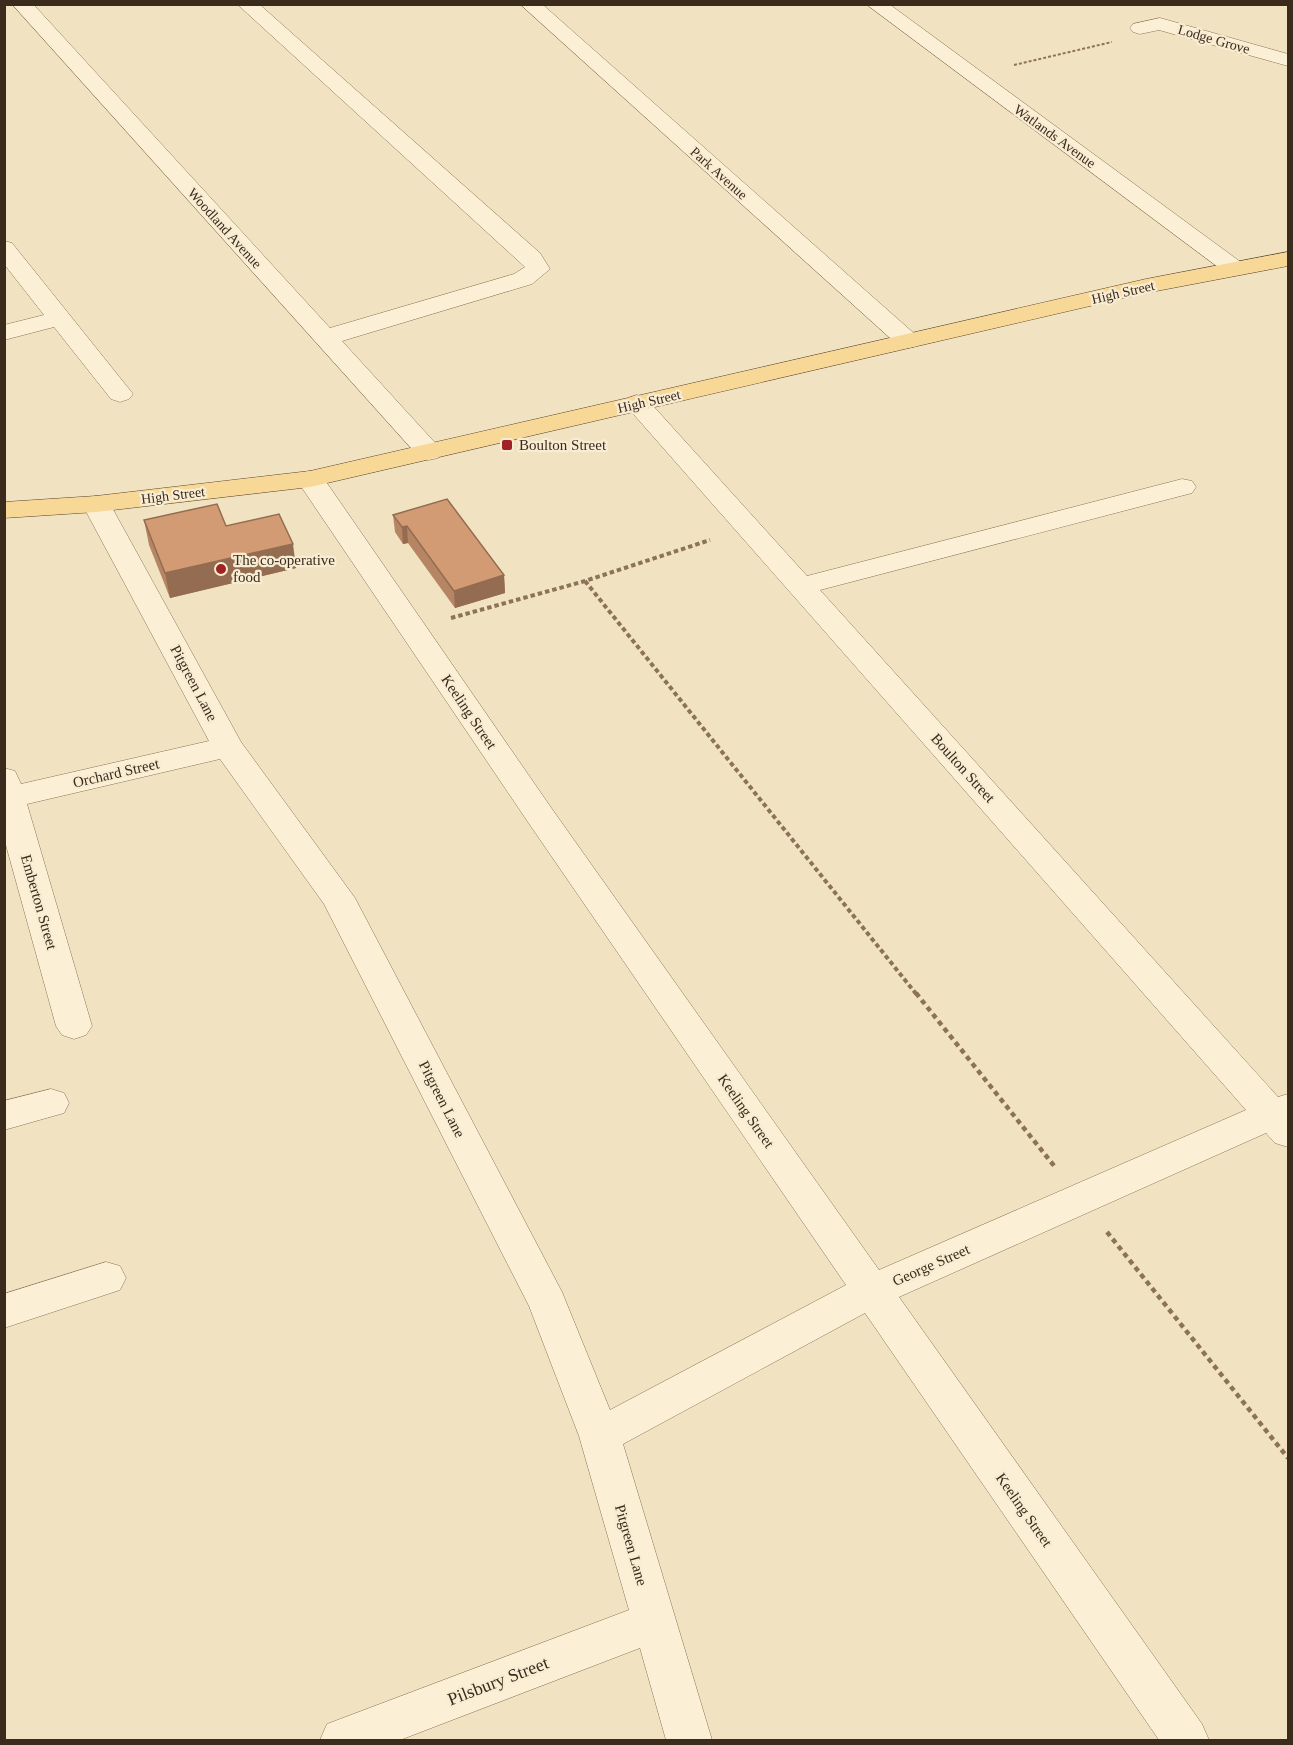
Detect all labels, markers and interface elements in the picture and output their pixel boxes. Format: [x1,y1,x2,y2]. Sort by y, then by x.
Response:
street label: Lodge Grove [1176,22,1252,57]
street label: Watlands Avenue [1011,102,1098,171]
street label: Park Avenue [687,144,750,203]
street label: Woodland Avenue [185,185,264,271]
street label: High Street [1090,278,1156,307]
street label: High Street [616,387,682,416]
place label: Boulton Street [519,437,607,453]
marker: Boulton Street [500,438,514,452]
street label: High Street [140,484,206,507]
place label: The co-operative food [233,552,335,585]
marker: The co-operative food [214,562,228,576]
street label: Pitgreen Lane [167,642,221,724]
street label: Keeling Street [438,672,500,753]
street label: Boulton Street [928,730,999,806]
street label: Orchard Street [71,755,161,791]
street label: Emberton Street [18,853,60,952]
street label: Pitgreen Lane [416,1058,468,1140]
street label: Keeling Street [715,1071,778,1152]
street label: George Street [890,1241,973,1289]
street label: Keeling Street [993,1470,1056,1551]
street label: Pitgreen Lane [612,1503,650,1588]
street label: Pilsbury Street [445,1653,551,1709]

